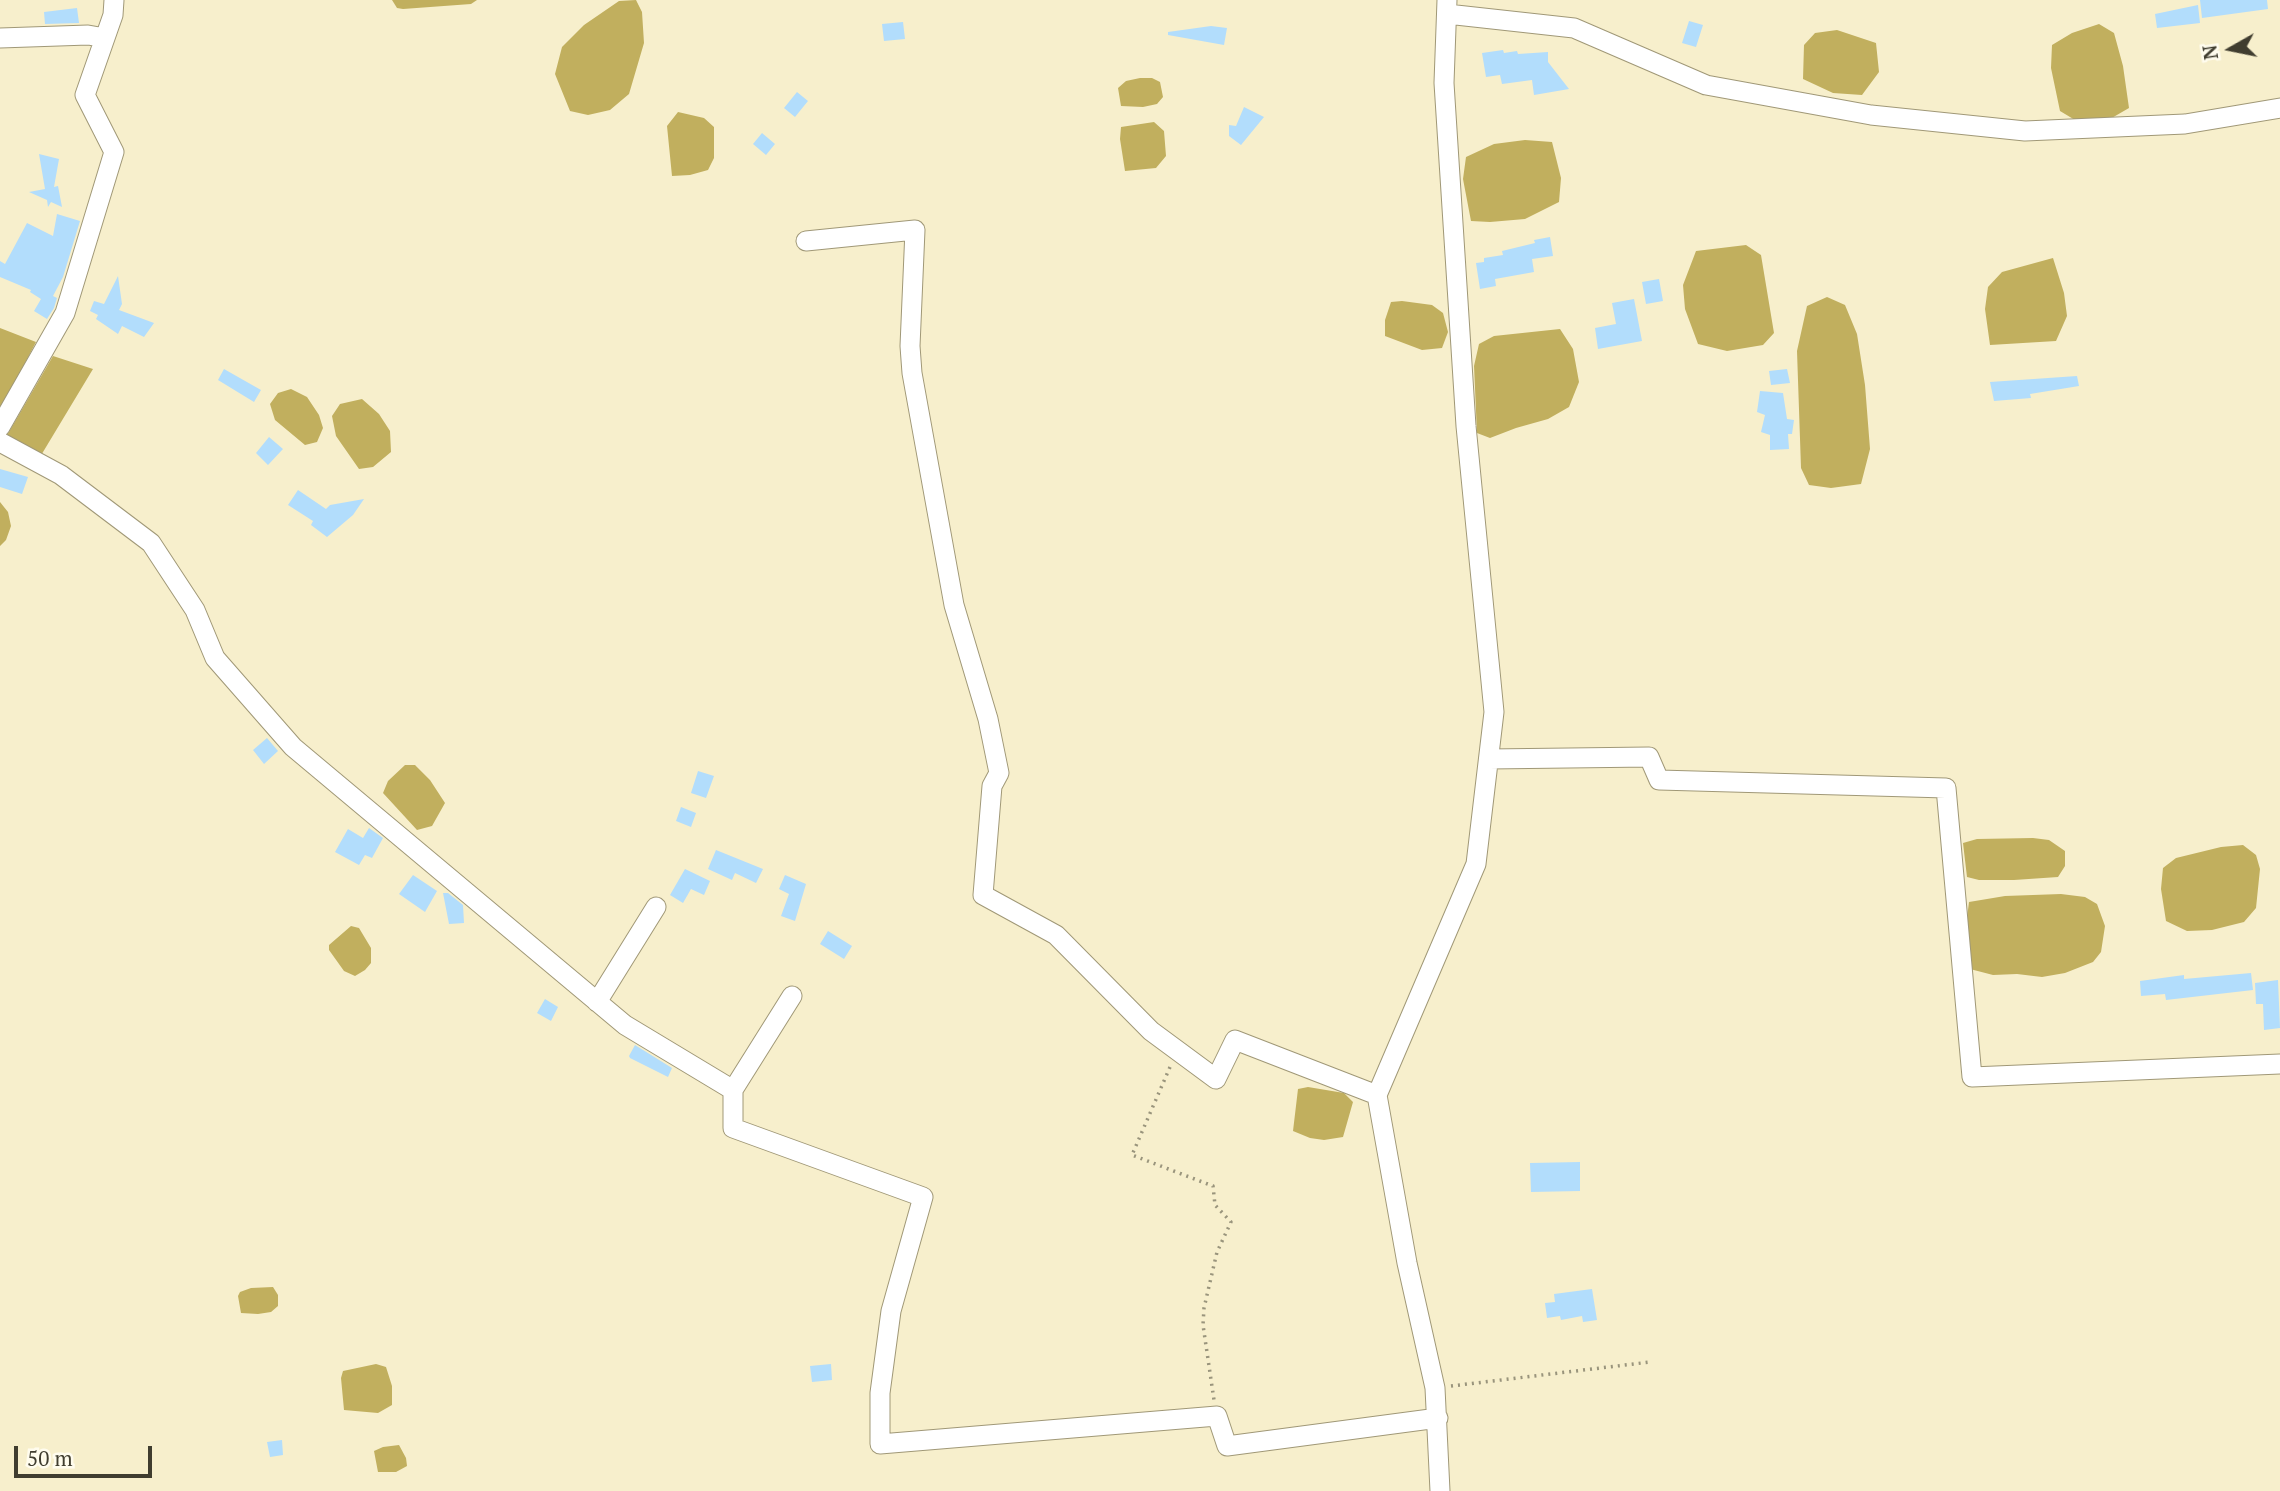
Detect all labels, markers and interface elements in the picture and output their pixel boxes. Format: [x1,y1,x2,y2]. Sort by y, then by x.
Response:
north arrow [2196,14,2266,84]
text: N [2196,43,2223,61]
scale bar [18,1432,156,1476]
text: 50 m [27,1444,73,1472]

